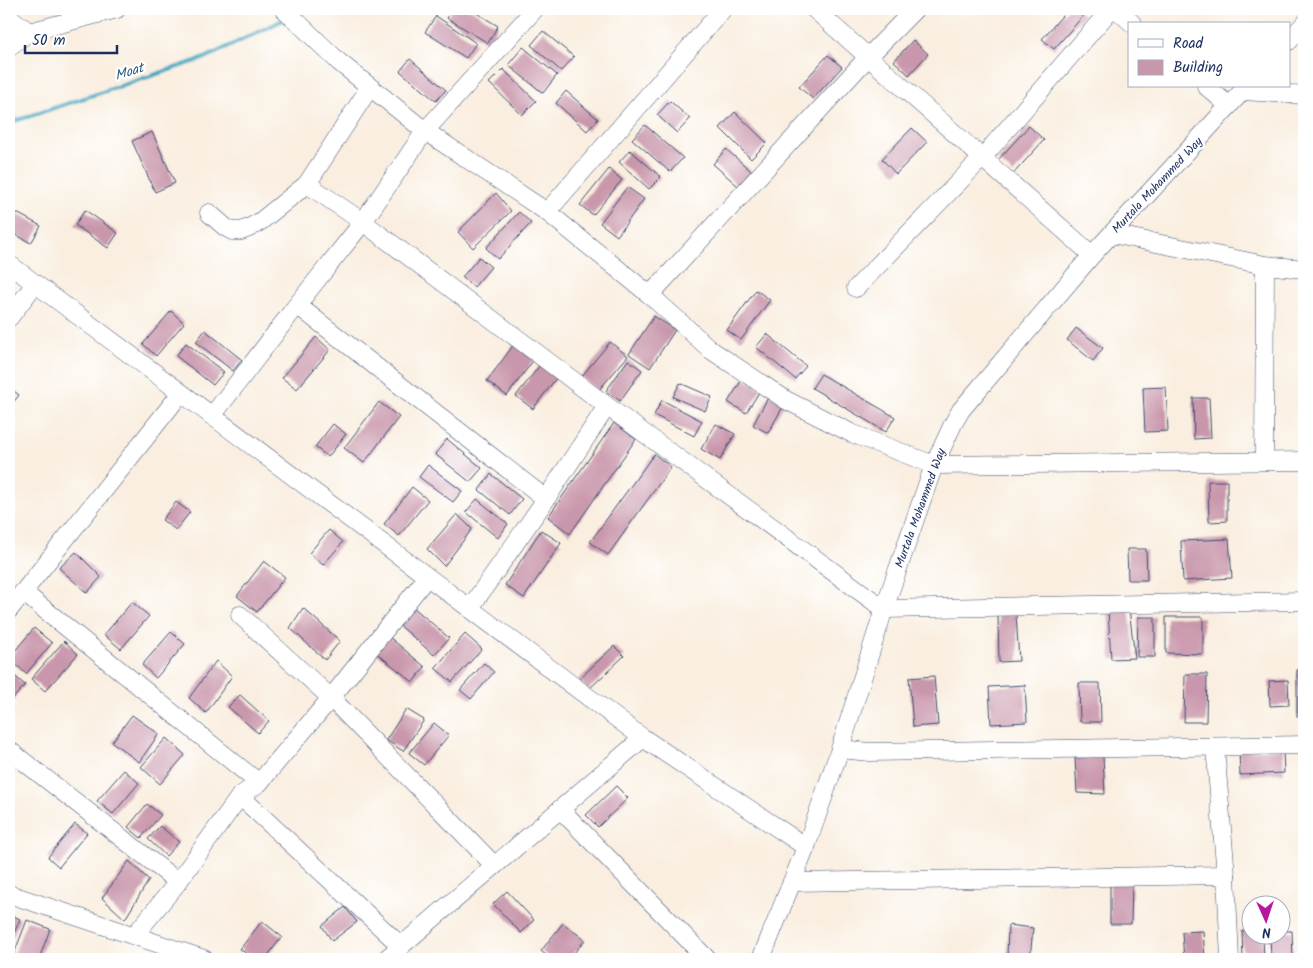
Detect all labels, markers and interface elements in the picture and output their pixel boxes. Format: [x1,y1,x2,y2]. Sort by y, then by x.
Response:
scale bar [25,22,118,54]
legend [1128,22,1290,88]
text: 50 m [32,29,66,53]
text: Road [1173,32,1204,56]
water label: Moat [112,56,149,87]
text: Building [1173,56,1223,80]
street label: Murtala Mohammed Way [1108,133,1207,238]
street label: Murtala Mohammed Way [890,445,951,571]
north arrow [1240,896,1290,946]
text: N [1261,921,1272,943]

